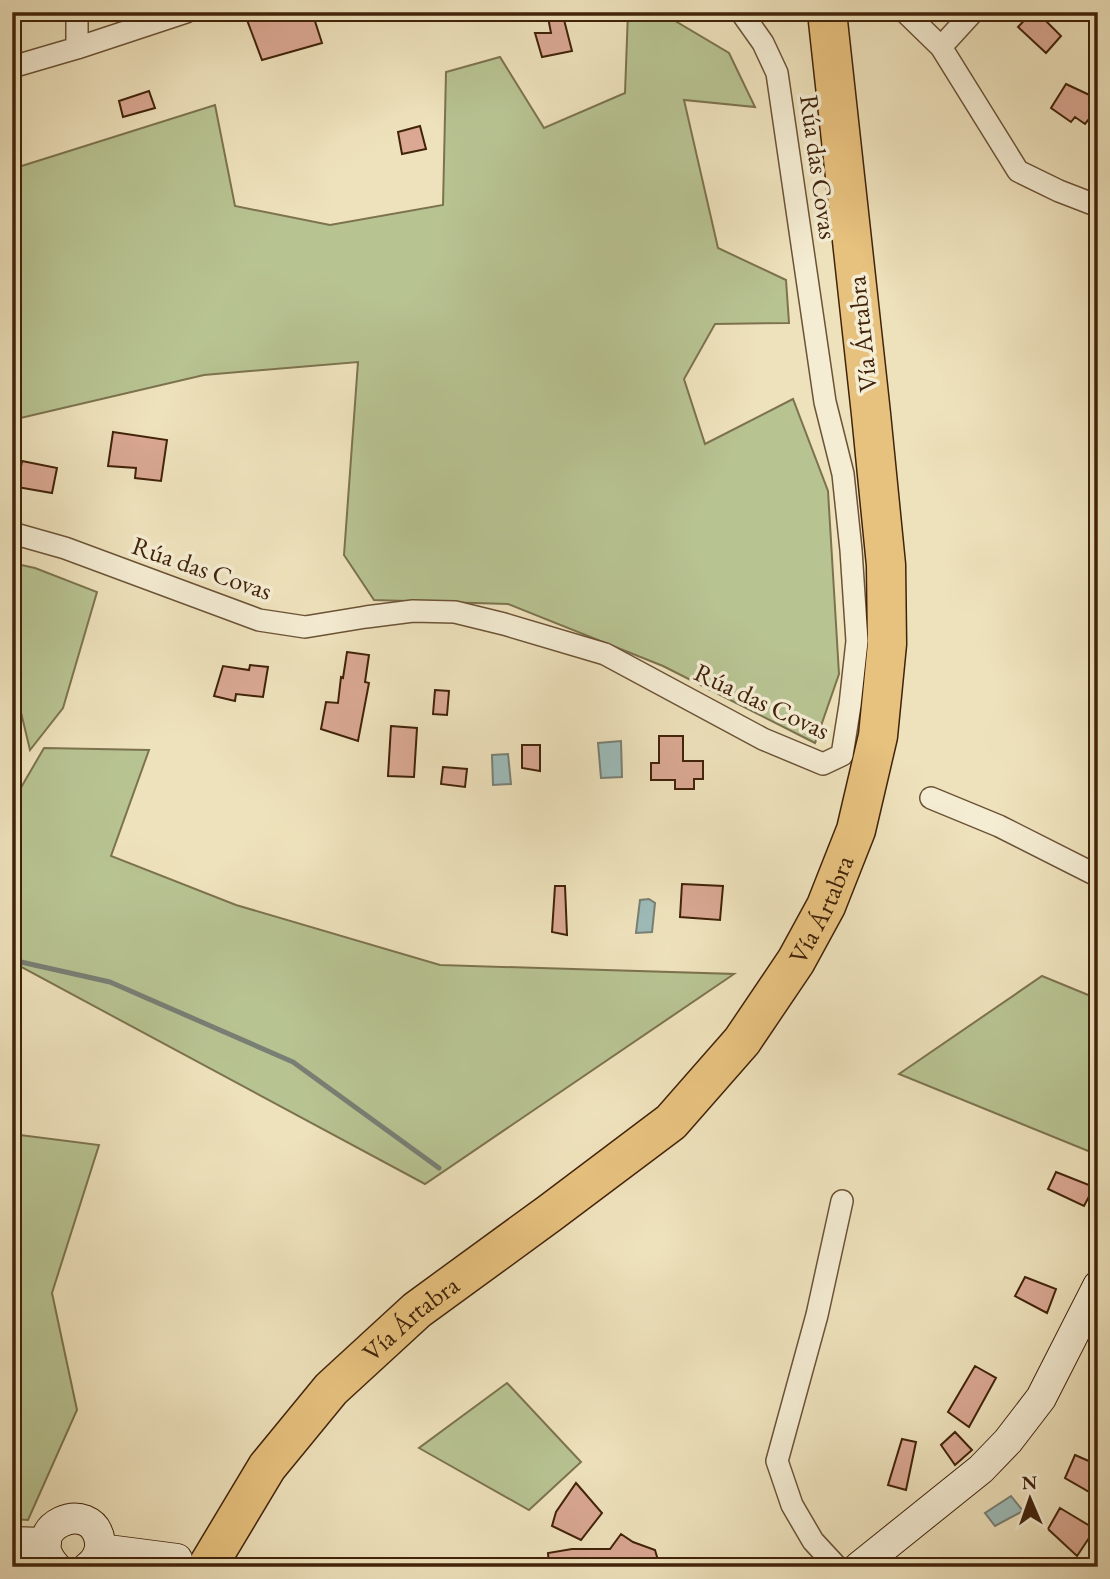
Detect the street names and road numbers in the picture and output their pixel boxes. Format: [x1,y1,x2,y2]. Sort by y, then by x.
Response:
street label: Rúa das Covas [792,93,846,241]
street label: Vía Ártabra [839,274,885,394]
street label: Rúa das Covas [128,528,276,608]
street label: Rúa das Covas [689,655,835,747]
street label: Vía Ártabra [781,850,862,970]
street label: Vía Ártabra [355,1268,466,1369]

